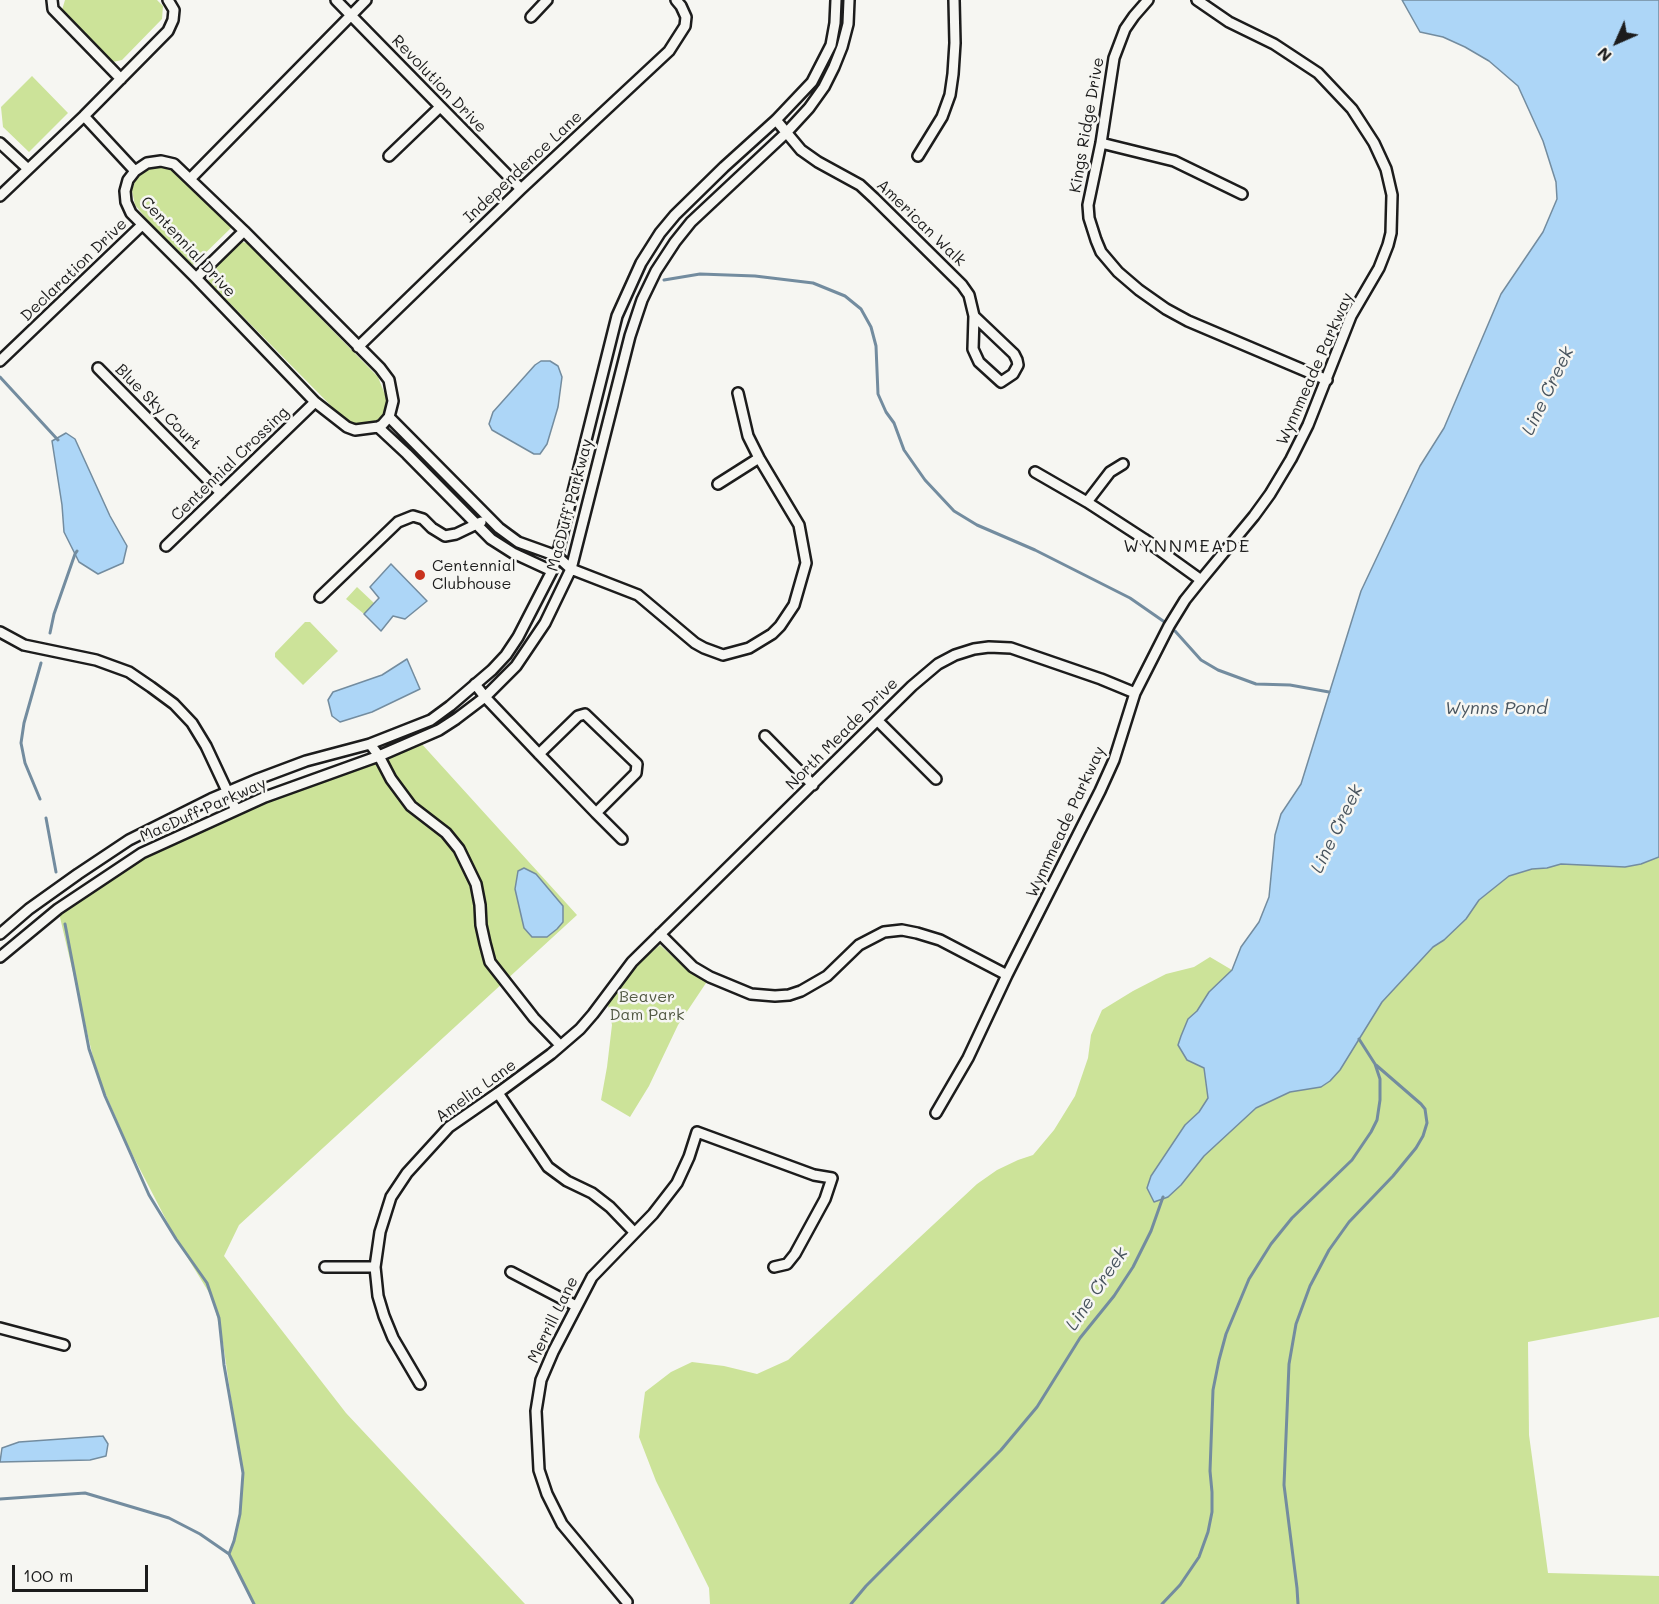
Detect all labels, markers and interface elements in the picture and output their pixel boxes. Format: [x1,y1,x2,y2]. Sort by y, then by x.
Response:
north arrow [1587,12,1647,72]
street label: Revolution Drive [387,31,491,137]
text: N [1592,43,1616,67]
street label: Kings Ridge Drive [1066,56,1108,194]
street label: Independence Lane [460,107,586,227]
street label: American Walk [872,176,970,270]
street label: Centennial Drive [136,192,240,302]
street label: Declaration Drive [17,214,131,326]
street label: Wynnmeade Parkway [1273,290,1357,448]
water label: Line Creek [1517,343,1579,439]
street label: Blue Sky Court [111,360,205,454]
street label: Centennial Crossing [167,403,293,525]
street label: MacDuff Parkway [543,437,597,573]
district label: WYNNMEADE [1123,535,1251,557]
place label: Centennial Clubhouse [432,556,516,594]
marker: Centennial Clubhouse [413,568,427,582]
street label: North Meade Drive [782,674,902,794]
water label: Wynns Pond [1445,697,1547,719]
street label: Wynnmeade Parkway [1022,743,1110,901]
street label: MacDuff Parkway [137,773,269,847]
water label: Line Creek [1306,781,1368,877]
park label: Beaver Dam Park [609,987,685,1025]
street label: Amelia Lane [432,1055,520,1127]
water label: Line Creek [1061,1243,1133,1335]
street label: Merrill Lane [524,1274,582,1366]
scale bar [15,1553,152,1591]
text: 100 m [23,1563,73,1587]

